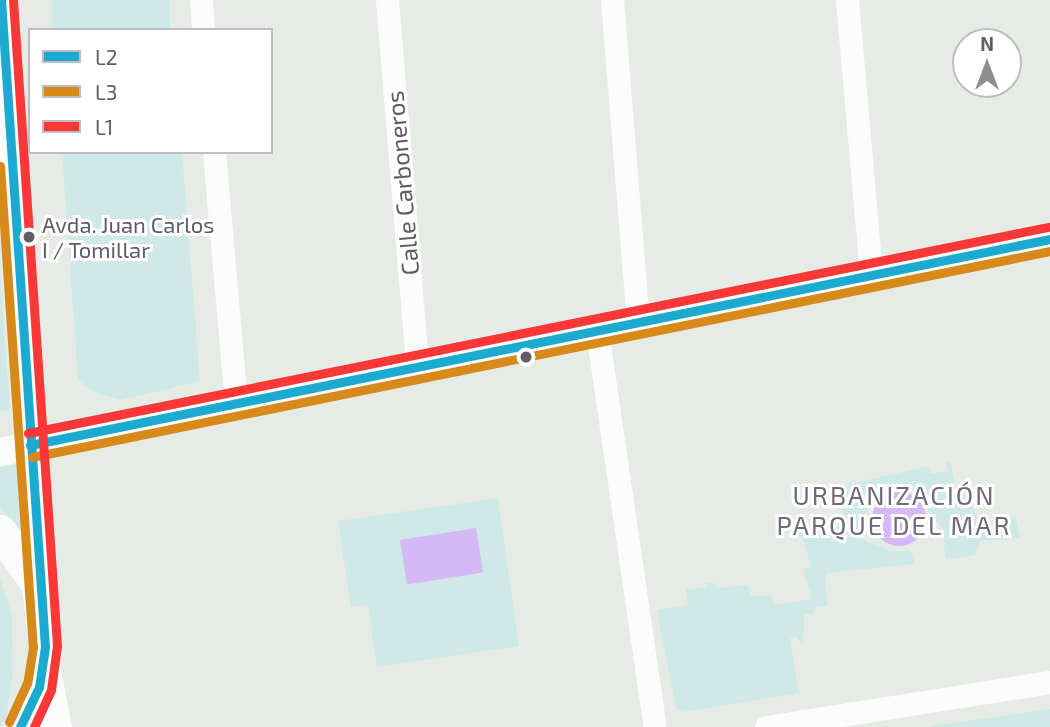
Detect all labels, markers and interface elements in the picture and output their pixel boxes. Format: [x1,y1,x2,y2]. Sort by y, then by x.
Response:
legend [28,28,273,154]
north arrow [952,28,1022,98]
text: N [980,32,994,55]
text: L2 [95,44,118,69]
text: L3 [95,79,117,104]
street label: Calle Carboneros [380,90,424,276]
text: L1 [95,114,113,139]
place label: Avda. Juan Carlos I / Tomillar [42,211,215,262]
marker: Avda. Juan Carlos I / Tomillar [22,230,36,244]
unlabelled marker [519,350,533,364]
district label: URBANIZACIÓN PARQUE DEL MAR [778,479,1010,540]

